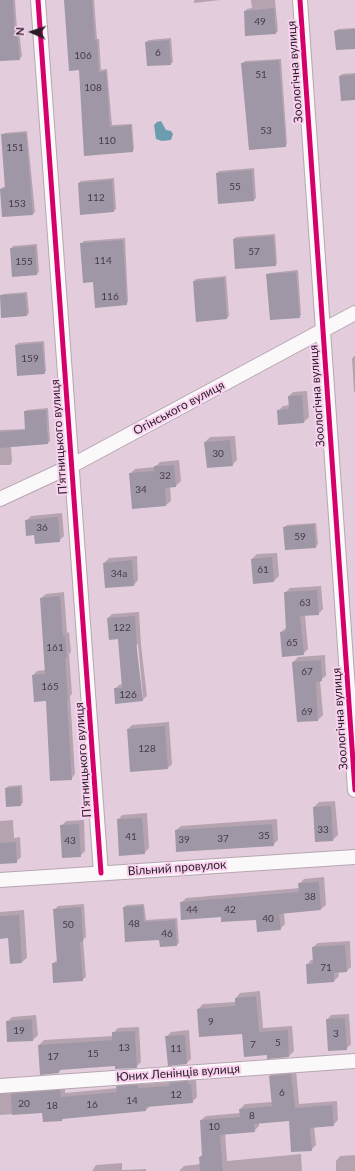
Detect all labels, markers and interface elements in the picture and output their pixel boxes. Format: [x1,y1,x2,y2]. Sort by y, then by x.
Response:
north arrow [12,12,52,52]
house number: 49 [254,16,266,28]
street label: Зоологічна вулиця [284,20,306,124]
text: N [13,27,26,36]
house number: 6 [155,47,161,59]
house number: 106 [74,50,92,62]
house number: 51 [255,69,267,81]
house number: 108 [84,82,102,94]
house number: 53 [260,125,272,137]
house number: 110 [98,135,116,147]
house number: 151 [6,142,24,154]
house number: 55 [229,181,241,193]
house number: 112 [87,192,105,204]
house number: 153 [8,198,26,210]
house number: 57 [248,246,260,258]
house number: 114 [94,255,112,267]
house number: 155 [15,256,33,268]
house number: 116 [101,291,119,303]
street label: Зоологічна вулиця [306,344,328,448]
house number: 159 [21,353,39,365]
street label: Огінського вулиця [131,378,227,438]
street label: П’ятницького вулиця [48,379,70,495]
house number: 30 [212,448,224,460]
house number: 32 [159,470,171,482]
house number: 34 [135,484,147,496]
house number: 36 [36,522,48,534]
house number: 59 [294,531,306,543]
house number: 61 [257,564,269,576]
house number: 34а [111,568,127,580]
house number: 63 [299,597,311,609]
house number: 122 [113,622,131,634]
house number: 65 [286,637,298,649]
house number: 161 [46,642,64,654]
house number: 67 [301,666,313,678]
street label: Зоологічна вулиця [329,667,351,771]
house number: 165 [41,681,59,693]
house number: 126 [119,689,137,701]
street label: П’ятницького вулиця [72,702,94,818]
house number: 69 [301,706,313,718]
house number: 128 [138,743,156,755]
house number: 33 [317,824,329,836]
house number: 35 [258,830,270,842]
house number: 41 [125,831,137,843]
house number: 37 [217,833,229,845]
house number: 39 [178,834,190,846]
house number: 43 [64,835,76,847]
street label: Вільний провулок [127,857,227,879]
house number: 38 [304,891,316,903]
house number: 44 [186,904,198,916]
house number: 42 [224,904,236,916]
house number: 40 [262,913,274,925]
house number: 48 [128,918,140,930]
house number: 50 [62,919,74,931]
house number: 46 [161,928,173,940]
house number: 71 [320,962,332,974]
house number: 9 [208,1016,214,1028]
house number: 19 [13,1025,25,1037]
house number: 3 [333,1028,339,1040]
house number: 5 [275,1037,281,1049]
house number: 7 [250,1039,256,1051]
house number: 13 [118,1042,130,1054]
house number: 11 [170,1043,182,1055]
house number: 15 [87,1048,99,1060]
house number: 17 [47,1051,59,1063]
street label: Юних Ленінців вулиця [116,1061,240,1085]
house number: 6 [279,1087,285,1099]
house number: 12 [170,1089,182,1101]
house number: 14 [126,1095,138,1107]
house number: 20 [18,1098,30,1110]
house number: 16 [86,1099,98,1111]
house number: 18 [46,1100,58,1112]
house number: 8 [249,1110,255,1122]
house number: 10 [208,1121,220,1133]

